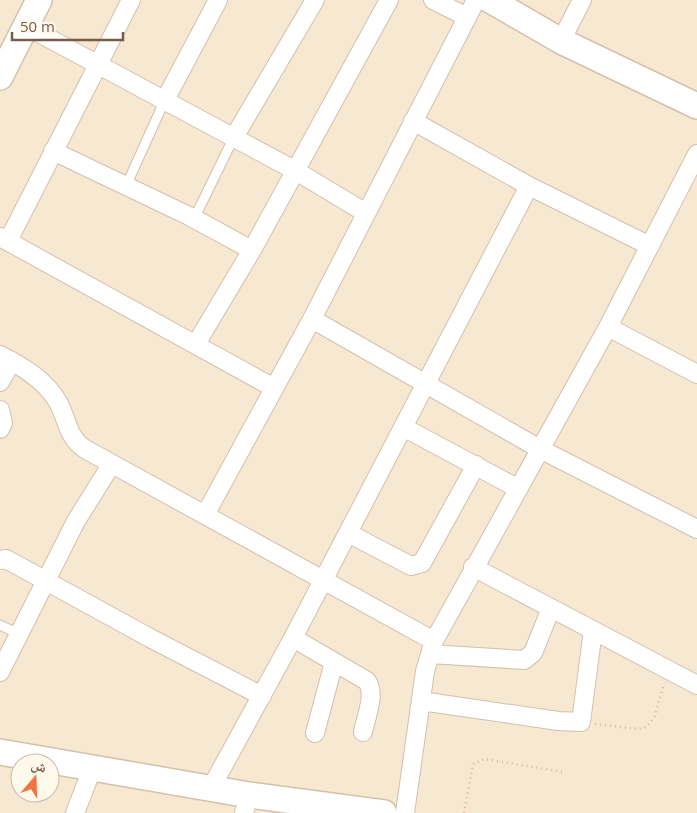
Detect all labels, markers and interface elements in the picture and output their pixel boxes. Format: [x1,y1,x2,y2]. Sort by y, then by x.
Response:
scale bar [12,10,124,42]
text: 50 m [20,16,55,36]
north arrow [10,753,60,803]
text: ش [29,754,50,777]

